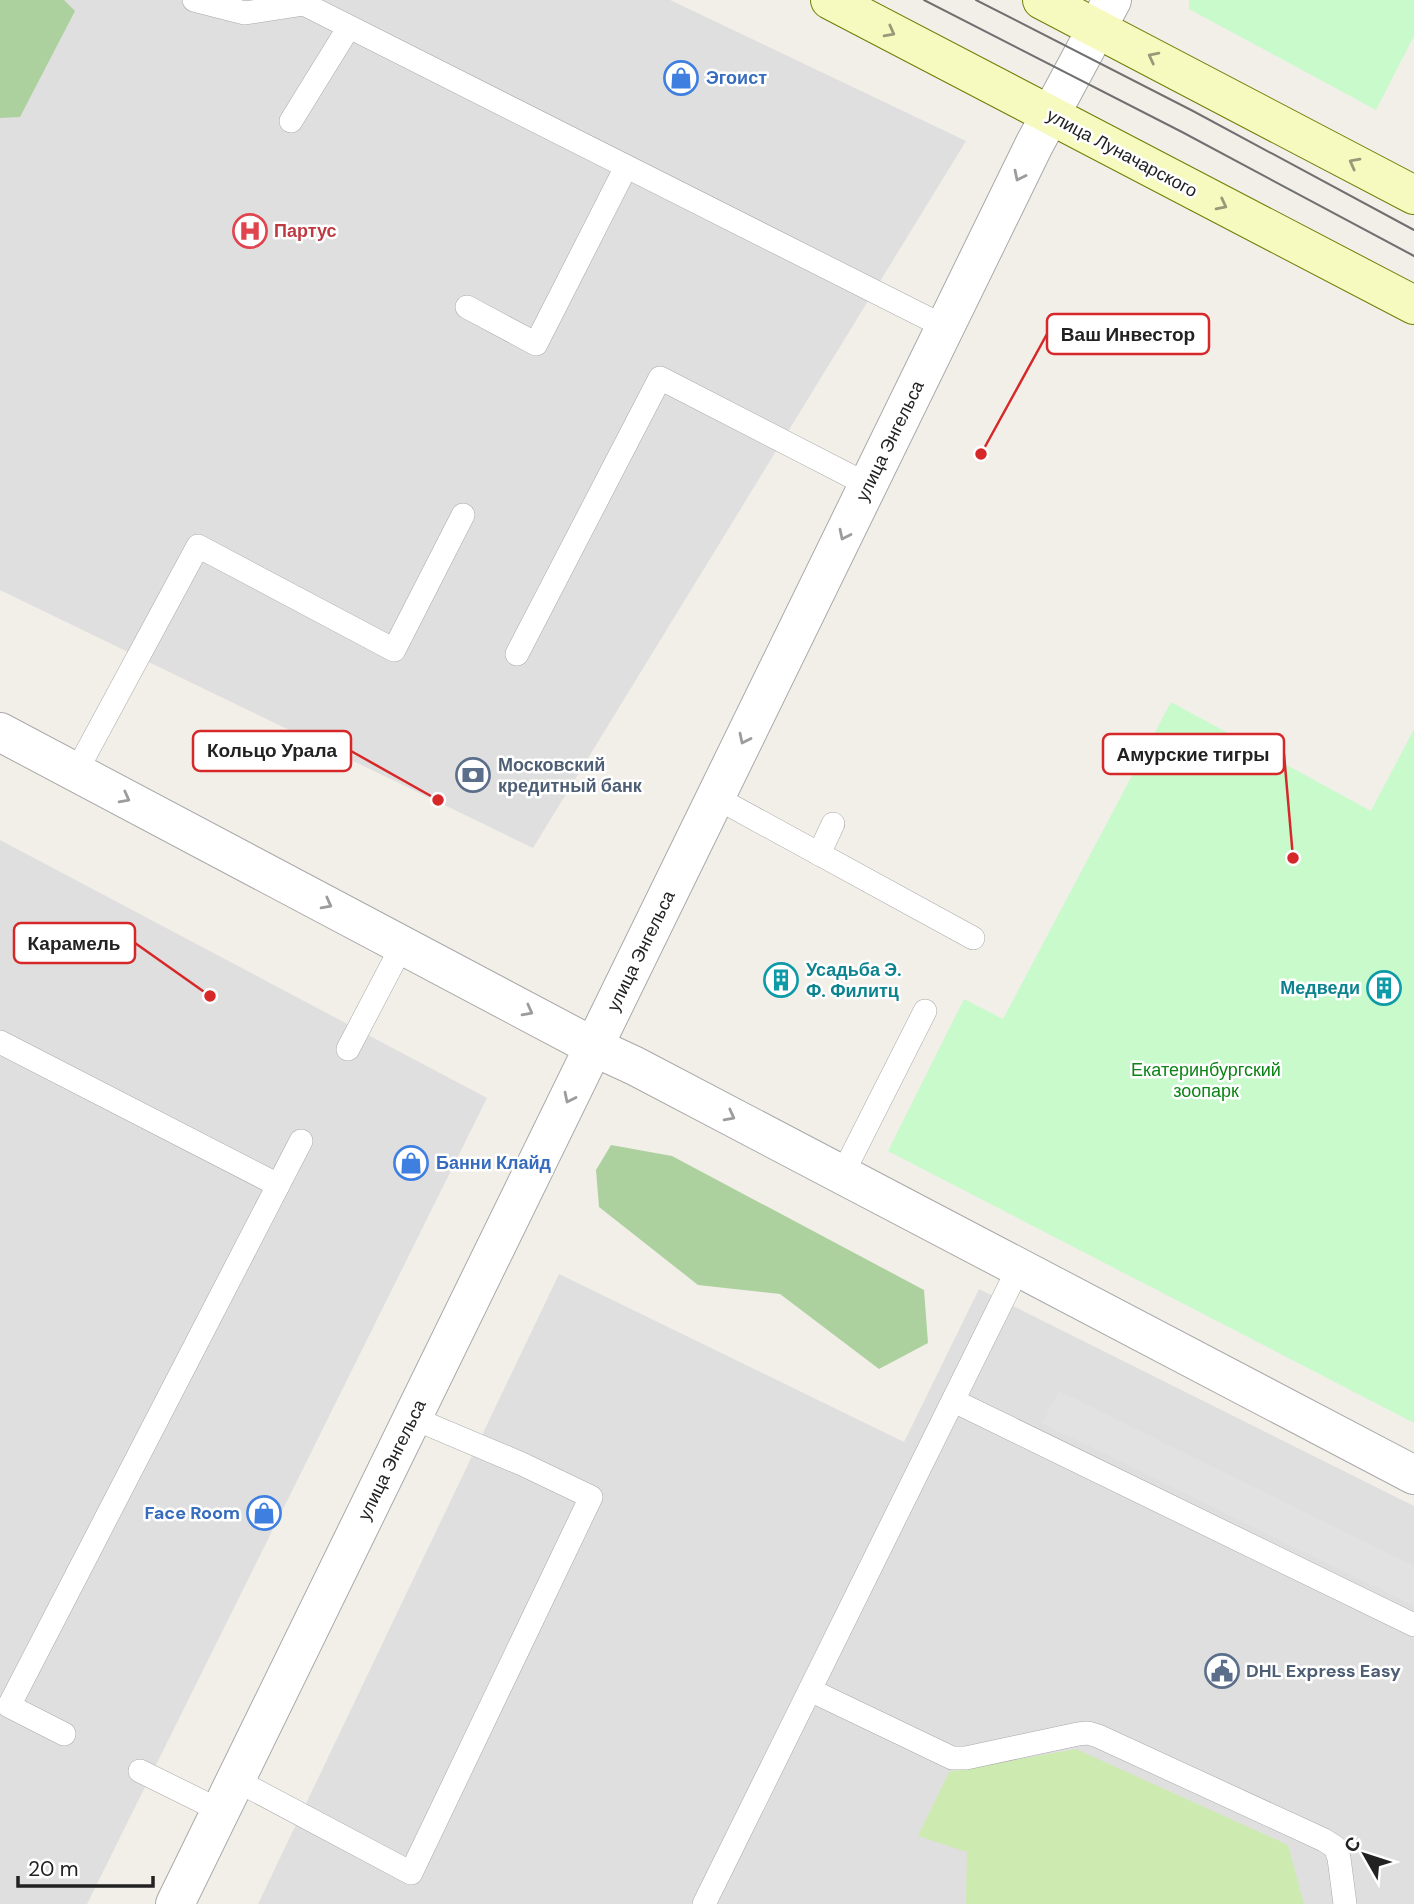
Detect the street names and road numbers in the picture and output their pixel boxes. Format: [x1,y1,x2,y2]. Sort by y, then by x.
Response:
street label: улица Луначарского [1042,103,1202,203]
street label: улица Энгельса [850,376,930,505]
street label: улица Энгельса [601,886,681,1015]
street label: улица Энгельса [352,1395,432,1524]

